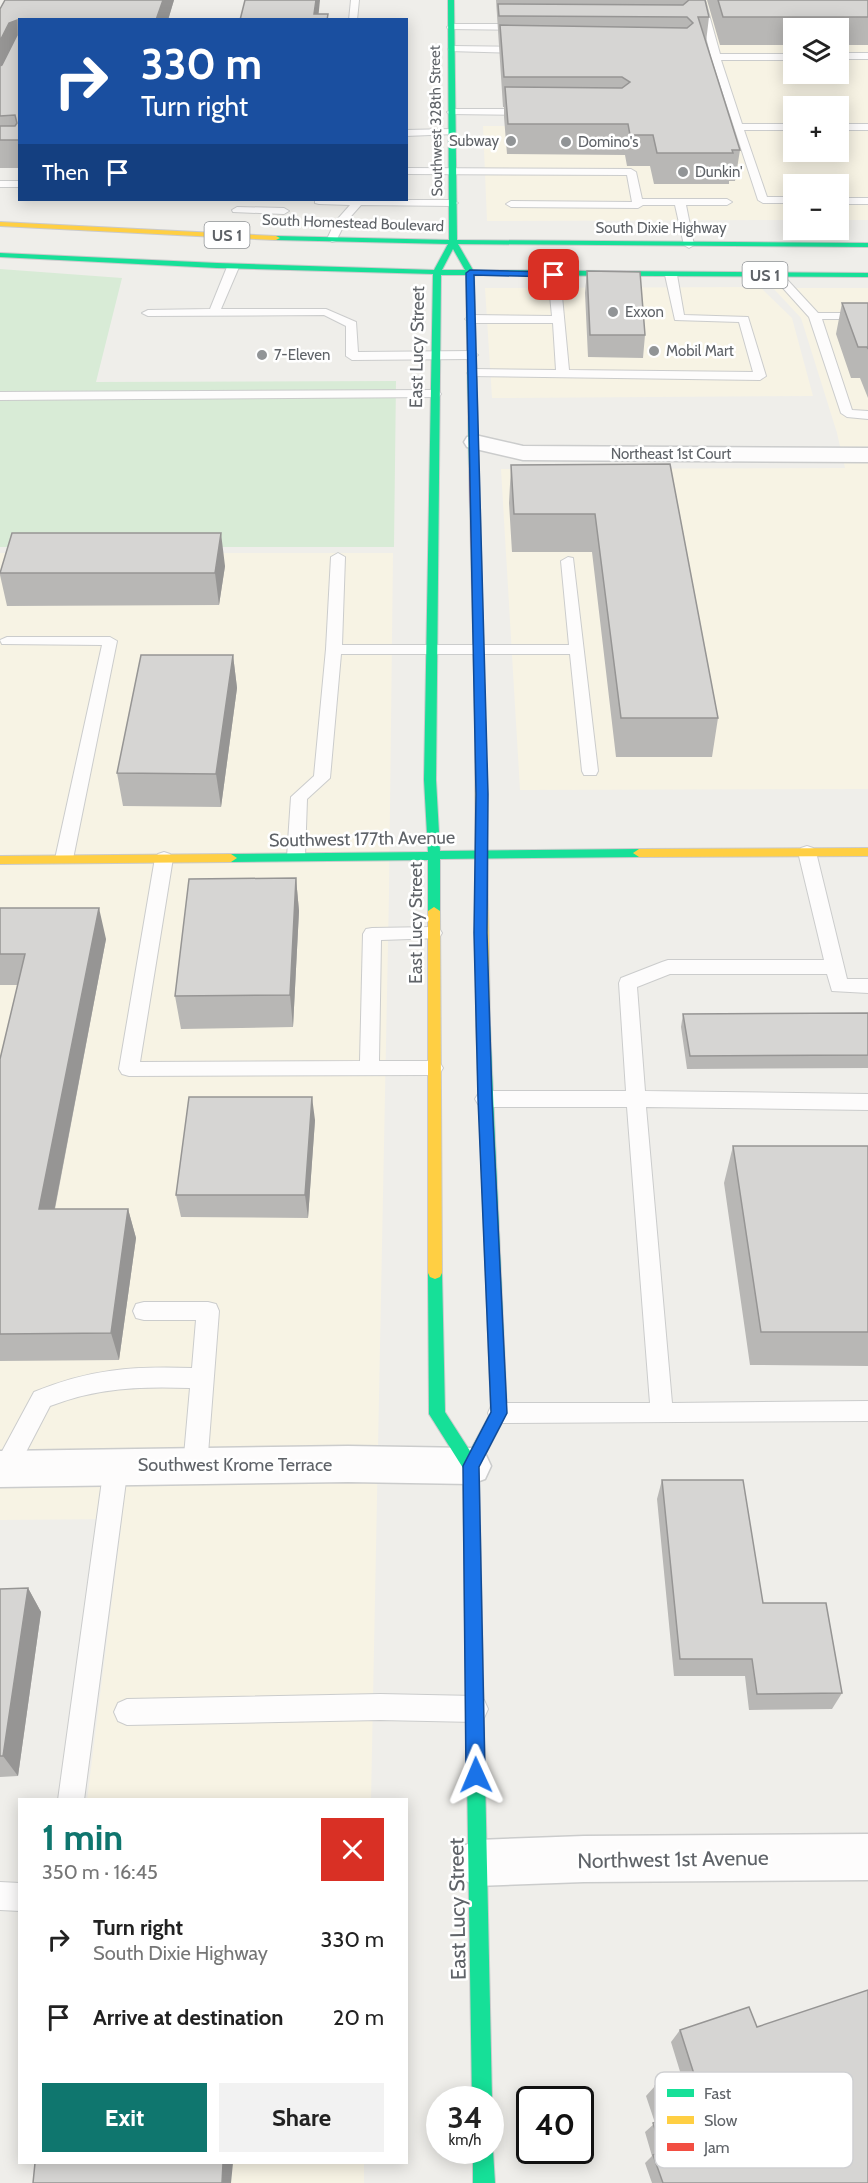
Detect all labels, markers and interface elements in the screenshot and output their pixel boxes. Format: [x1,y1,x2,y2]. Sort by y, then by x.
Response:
map controls [783,18,849,240]
button: layers [783,18,849,84]
text: 330 m [141,38,262,90]
icon: right [42,42,120,120]
street label: Southwest 328th Street [426,45,446,197]
text: Turn right [141,90,248,123]
button: + [783,96,849,162]
place label: Subway [449,132,499,150]
place label: Domino's [578,133,638,151]
marker: Subway [504,134,518,148]
marker: Domino's [559,135,573,149]
icon: arrive [101,156,134,189]
text: Then [42,159,89,186]
place label: Dunkin' [695,163,743,181]
marker: Dunkin' [676,165,690,179]
button: − [783,174,849,240]
street label: South Homestead Boulevard [262,211,444,235]
street label: South Dixie Highway [595,219,727,237]
road number: US 1 [204,222,250,248]
pin [528,249,579,300]
icon: arrive [537,258,570,291]
road number: US 1 [742,262,788,288]
street label: East Lucy Street [405,286,429,408]
place label: Exxon [625,303,664,321]
marker: Exxon [606,305,620,319]
place label: Mobil Mart [666,342,734,360]
marker: Mobil Mart [647,344,661,358]
place label: 7-Eleven [274,346,330,364]
marker: 7-Eleven [255,348,269,362]
street label: Northeast 1st Court [611,445,731,463]
street label: Southwest 177th Avenue [269,826,455,852]
street label: East Lucy Street [405,862,427,984]
street label: Southwest Krome Terrace [138,1454,332,1476]
position arrow [444,1743,508,1807]
text: 1 min [42,1815,123,1859]
button: close [321,1818,384,1881]
street label: East Lucy Street [443,1838,471,1980]
street label: Northwest 1st Avenue [577,1845,769,1873]
text: 350 m · 16:45 [42,1860,158,1884]
text: Turn right [93,1914,183,1941]
icon: right [42,1923,75,1956]
text: 330 m [321,1926,384,1953]
text: South Dixie Highway [93,1941,268,1965]
icon: arrive [42,2001,75,2034]
text: Arrive at destination [93,2004,283,2031]
text: 20 m [333,2004,384,2031]
legend [655,2072,853,2168]
button: Exit [42,2083,207,2152]
button: Share [219,2083,384,2152]
text: Fast [704,2084,732,2103]
speed limit sign: 40 [516,2086,594,2164]
text: 34 [448,2099,482,2136]
text: Slow [704,2111,738,2130]
text: km/h [449,2131,481,2149]
text: Jam [703,2138,730,2157]

